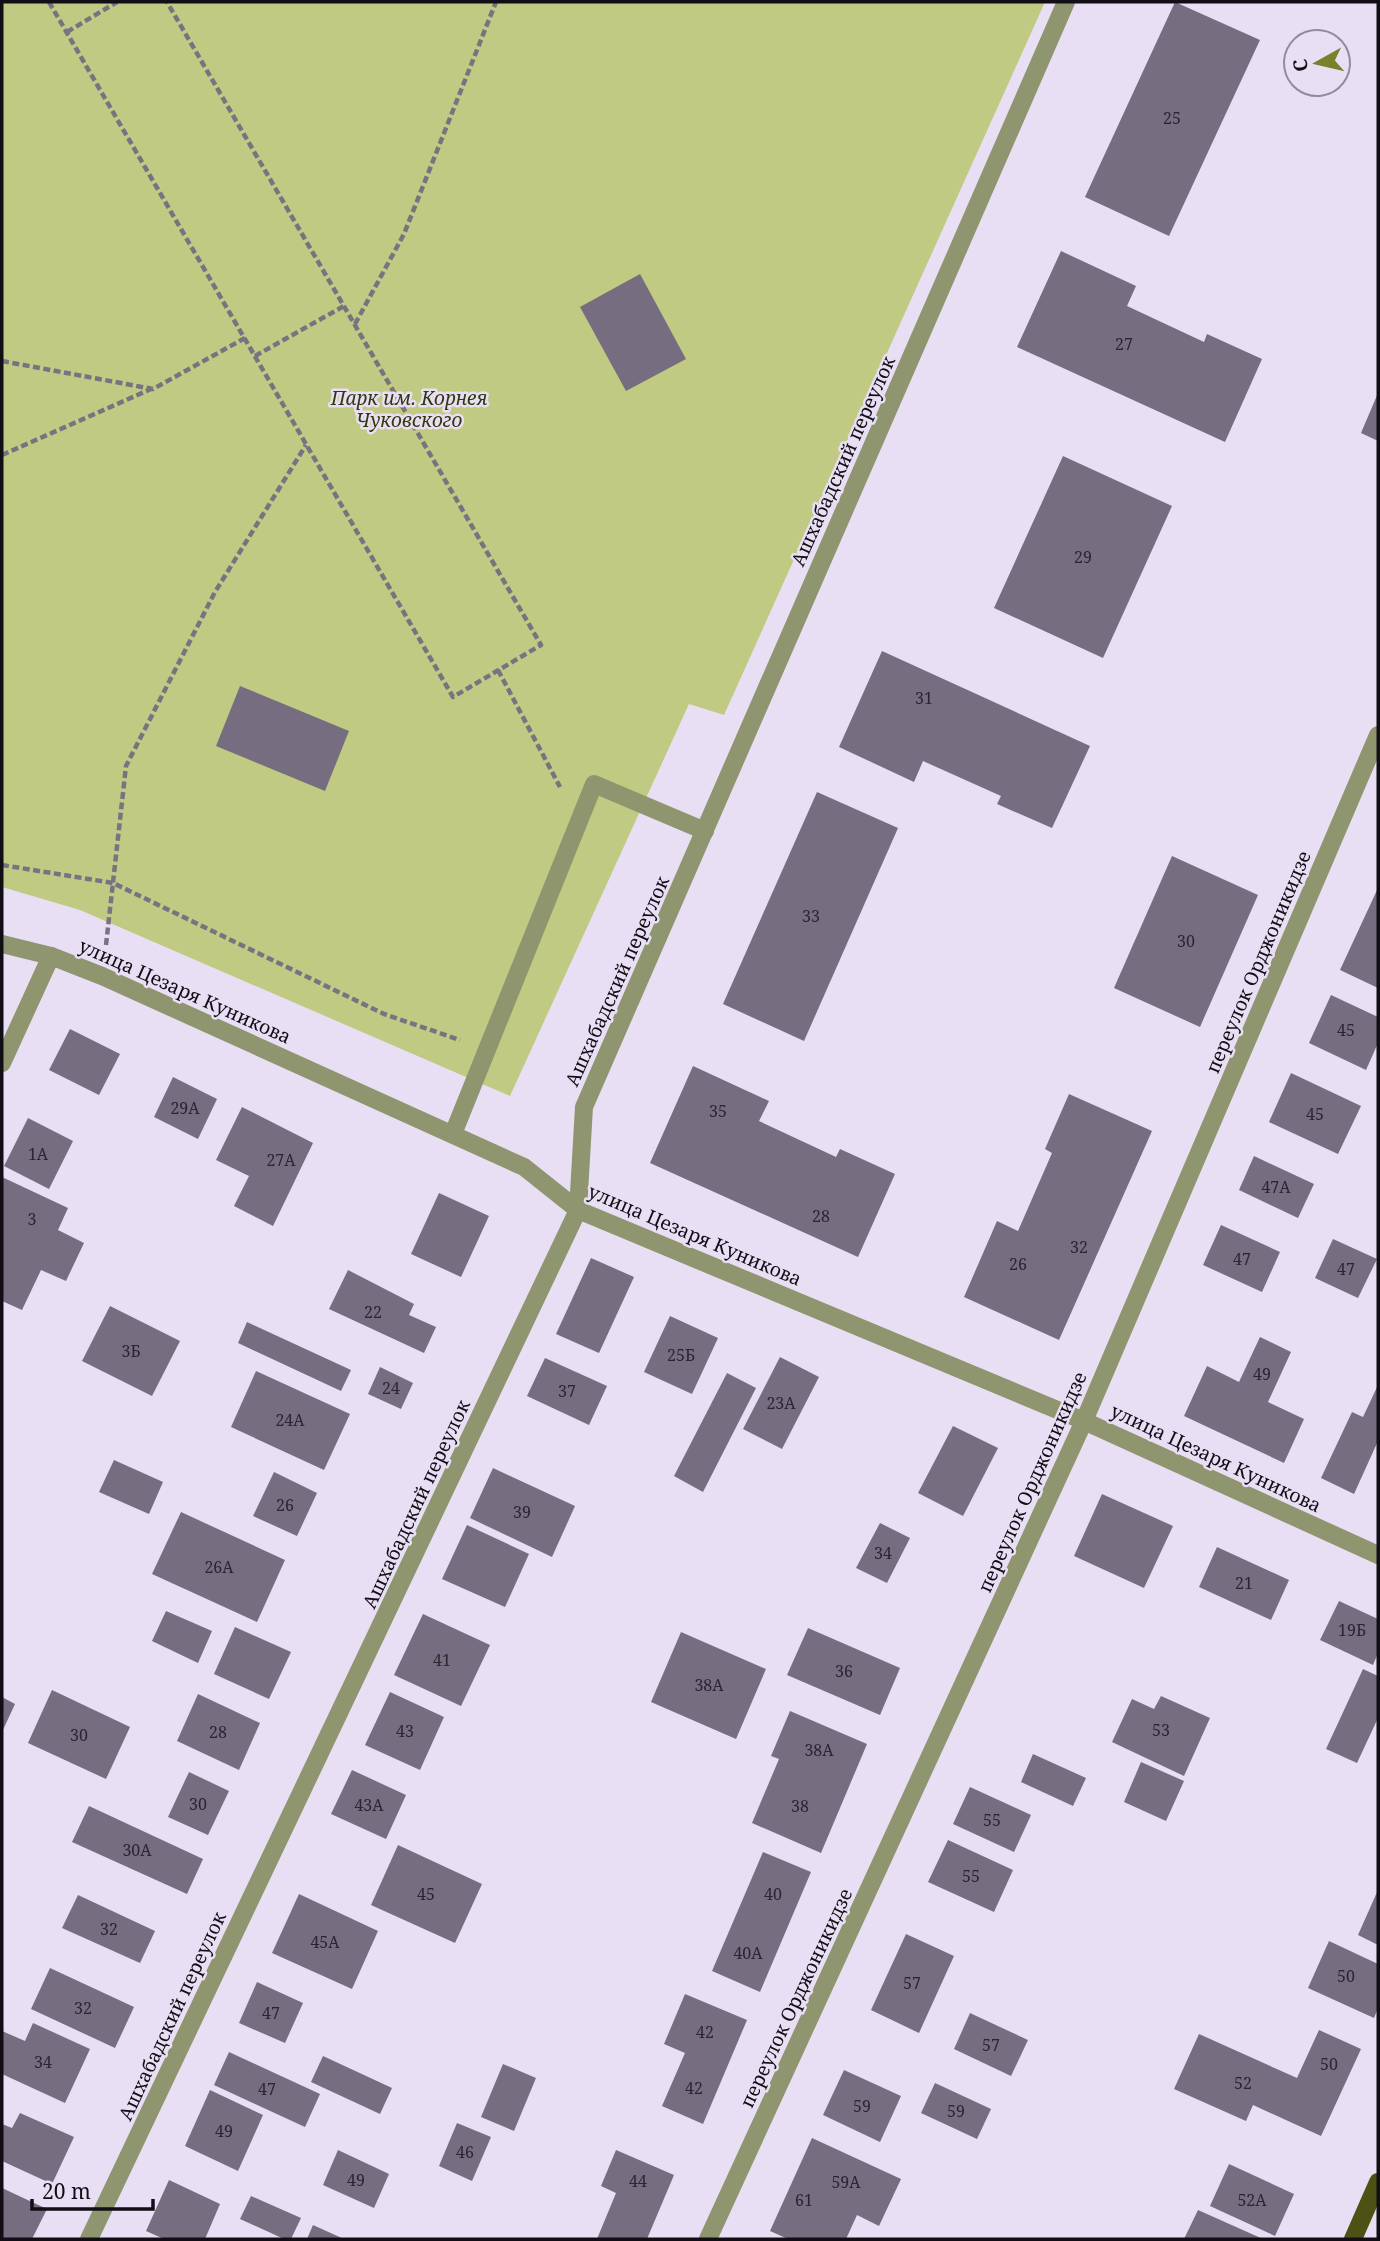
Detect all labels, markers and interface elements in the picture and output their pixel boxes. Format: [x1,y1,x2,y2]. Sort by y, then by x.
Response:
north arrow [1282,28,1352,98]
text: С [1286,57,1314,73]
house number: 25 [1163,107,1181,129]
house number: 27 [1115,333,1133,355]
street label: Ашхабадский переулок [785,351,901,570]
park label: Парк им. Корнея Чуковского [330,385,487,433]
house number: 29 [1074,546,1092,568]
house number: 31 [915,687,933,709]
street label: переулок Орджоникидзе [1199,847,1317,1077]
street label: Ашхабадский переулок [559,871,675,1090]
house number: 33 [802,905,820,927]
house number: 30 [1177,930,1195,952]
street label: улица Цезаря Куникова [75,932,295,1050]
house number: 45 [1337,1019,1355,1041]
house number: 29А [170,1097,200,1119]
house number: 35 [709,1100,727,1122]
house number: 45 [1306,1103,1324,1125]
house number: 1А [28,1143,49,1165]
house number: 27А [266,1149,296,1171]
house number: 47А [1261,1176,1291,1198]
street label: улица Цезаря Куникова [584,1178,806,1292]
house number: 28 [812,1205,830,1227]
house number: 3 [28,1208,37,1230]
house number: 32 [1070,1236,1088,1258]
house number: 47 [1233,1248,1251,1270]
house number: 26 [1009,1253,1027,1275]
house number: 47 [1337,1258,1355,1280]
house number: 22 [364,1301,382,1323]
house number: 3Б [121,1340,141,1362]
house number: 25Б [667,1344,695,1366]
house number: 49 [1253,1363,1271,1385]
street label: переулок Орджоникидзе [971,1367,1093,1597]
house number: 24 [382,1377,400,1399]
house number: 37 [558,1380,576,1402]
house number: 23А [766,1392,796,1414]
street label: Ашхабадский переулок [356,1395,476,1613]
street label: улица Цезаря Куникова [1106,1398,1326,1518]
house number: 24А [275,1409,305,1431]
house number: 26 [276,1494,294,1516]
house number: 39 [513,1501,531,1523]
house number: 34 [874,1542,892,1564]
house number: 26А [204,1556,234,1578]
house number: 21 [1235,1572,1253,1594]
house number: 19Б [1338,1619,1366,1641]
house number: 41 [433,1649,451,1671]
house number: 36 [835,1660,853,1682]
house number: 38А [694,1674,724,1696]
house number: 53 [1152,1719,1170,1741]
house number: 43 [396,1720,414,1742]
house number: 28 [209,1721,227,1743]
house number: 30 [70,1724,88,1746]
house number: 38А [804,1739,834,1761]
house number: 30 [189,1793,207,1815]
house number: 43А [354,1794,384,1816]
house number: 38 [791,1795,809,1817]
house number: 55 [983,1809,1001,1831]
house number: 30А [122,1839,152,1861]
house number: 55 [962,1865,980,1887]
house number: 45 [417,1883,435,1905]
house number: 40 [764,1883,782,1905]
street label: переулок Орджоникидзе [734,1884,858,2112]
street label: Ашхабадский переулок [112,1907,232,2125]
house number: 32 [100,1918,118,1940]
house number: 45А [310,1931,340,1953]
house number: 40А [733,1942,763,1964]
house number: 50 [1337,1965,1355,1987]
house number: 57 [903,1972,921,1994]
house number: 32 [74,1997,92,2019]
house number: 47 [262,2002,280,2024]
house number: 42 [696,2021,714,2043]
house number: 57 [982,2034,1000,2056]
house number: 34 [34,2051,52,2073]
house number: 50 [1320,2053,1338,2075]
house number: 52 [1234,2072,1252,2094]
house number: 42 [685,2077,703,2099]
house number: 47 [258,2078,276,2100]
house number: 59 [853,2095,871,2117]
house number: 59 [947,2100,965,2122]
house number: 49 [215,2120,233,2142]
house number: 46 [456,2141,474,2163]
scale bar [32,2168,152,2212]
house number: 49 [347,2169,365,2191]
house number: 44 [629,2170,647,2192]
house number: 59А [831,2171,861,2193]
text: 20 m [42,2177,91,2205]
house number: 61 [795,2189,813,2211]
house number: 52А [1237,2189,1267,2211]

